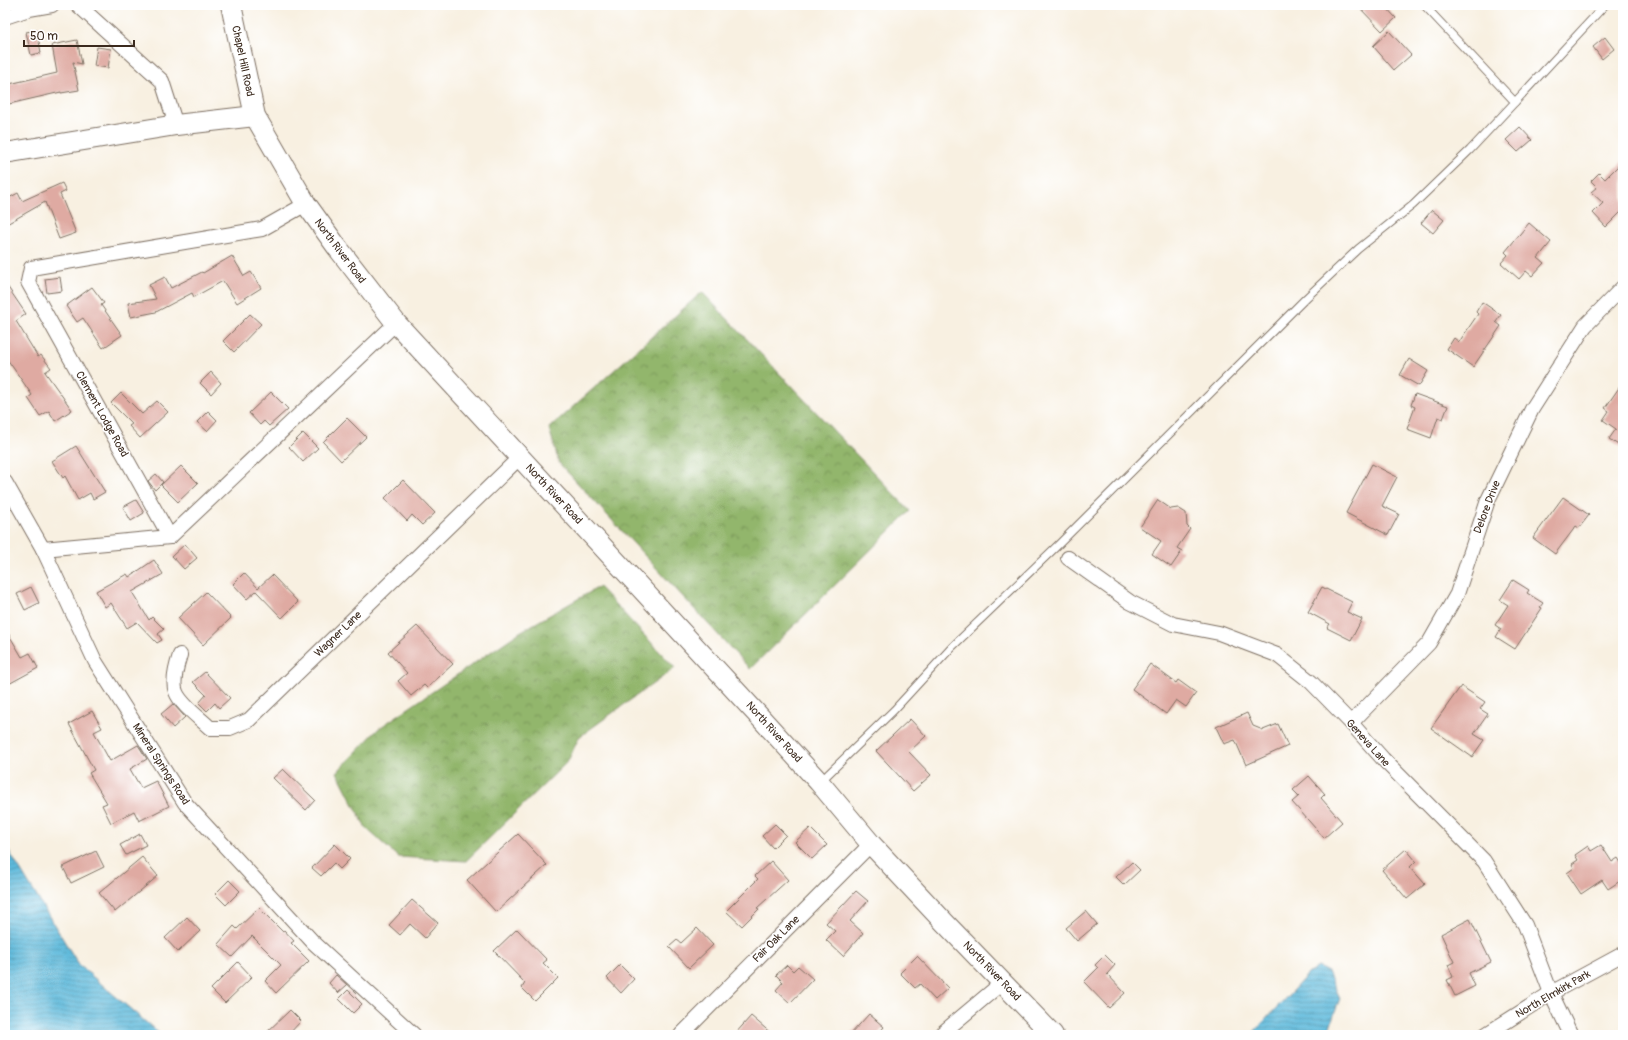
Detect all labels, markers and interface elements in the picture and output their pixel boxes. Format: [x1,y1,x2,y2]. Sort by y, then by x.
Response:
scale bar [24,22,134,48]
street label: Chapel Hill Road [229,24,257,98]
text: 50 m [30,29,58,44]
street label: North River Road [312,216,368,286]
street label: Clement Lodge Road [73,369,131,459]
street label: North River Road [523,461,585,527]
street label: Delore Drive [1471,478,1503,535]
street label: Wagner Lane [312,608,365,660]
street label: North River Road [743,699,805,765]
street label: Geneva Lane [1343,717,1393,770]
street label: Mineral Springs Road [130,721,192,807]
street label: Fair Oak Lane [750,912,803,965]
street label: North River Road [960,939,1024,1003]
street label: North Elmkirk Park [1513,967,1593,1021]

